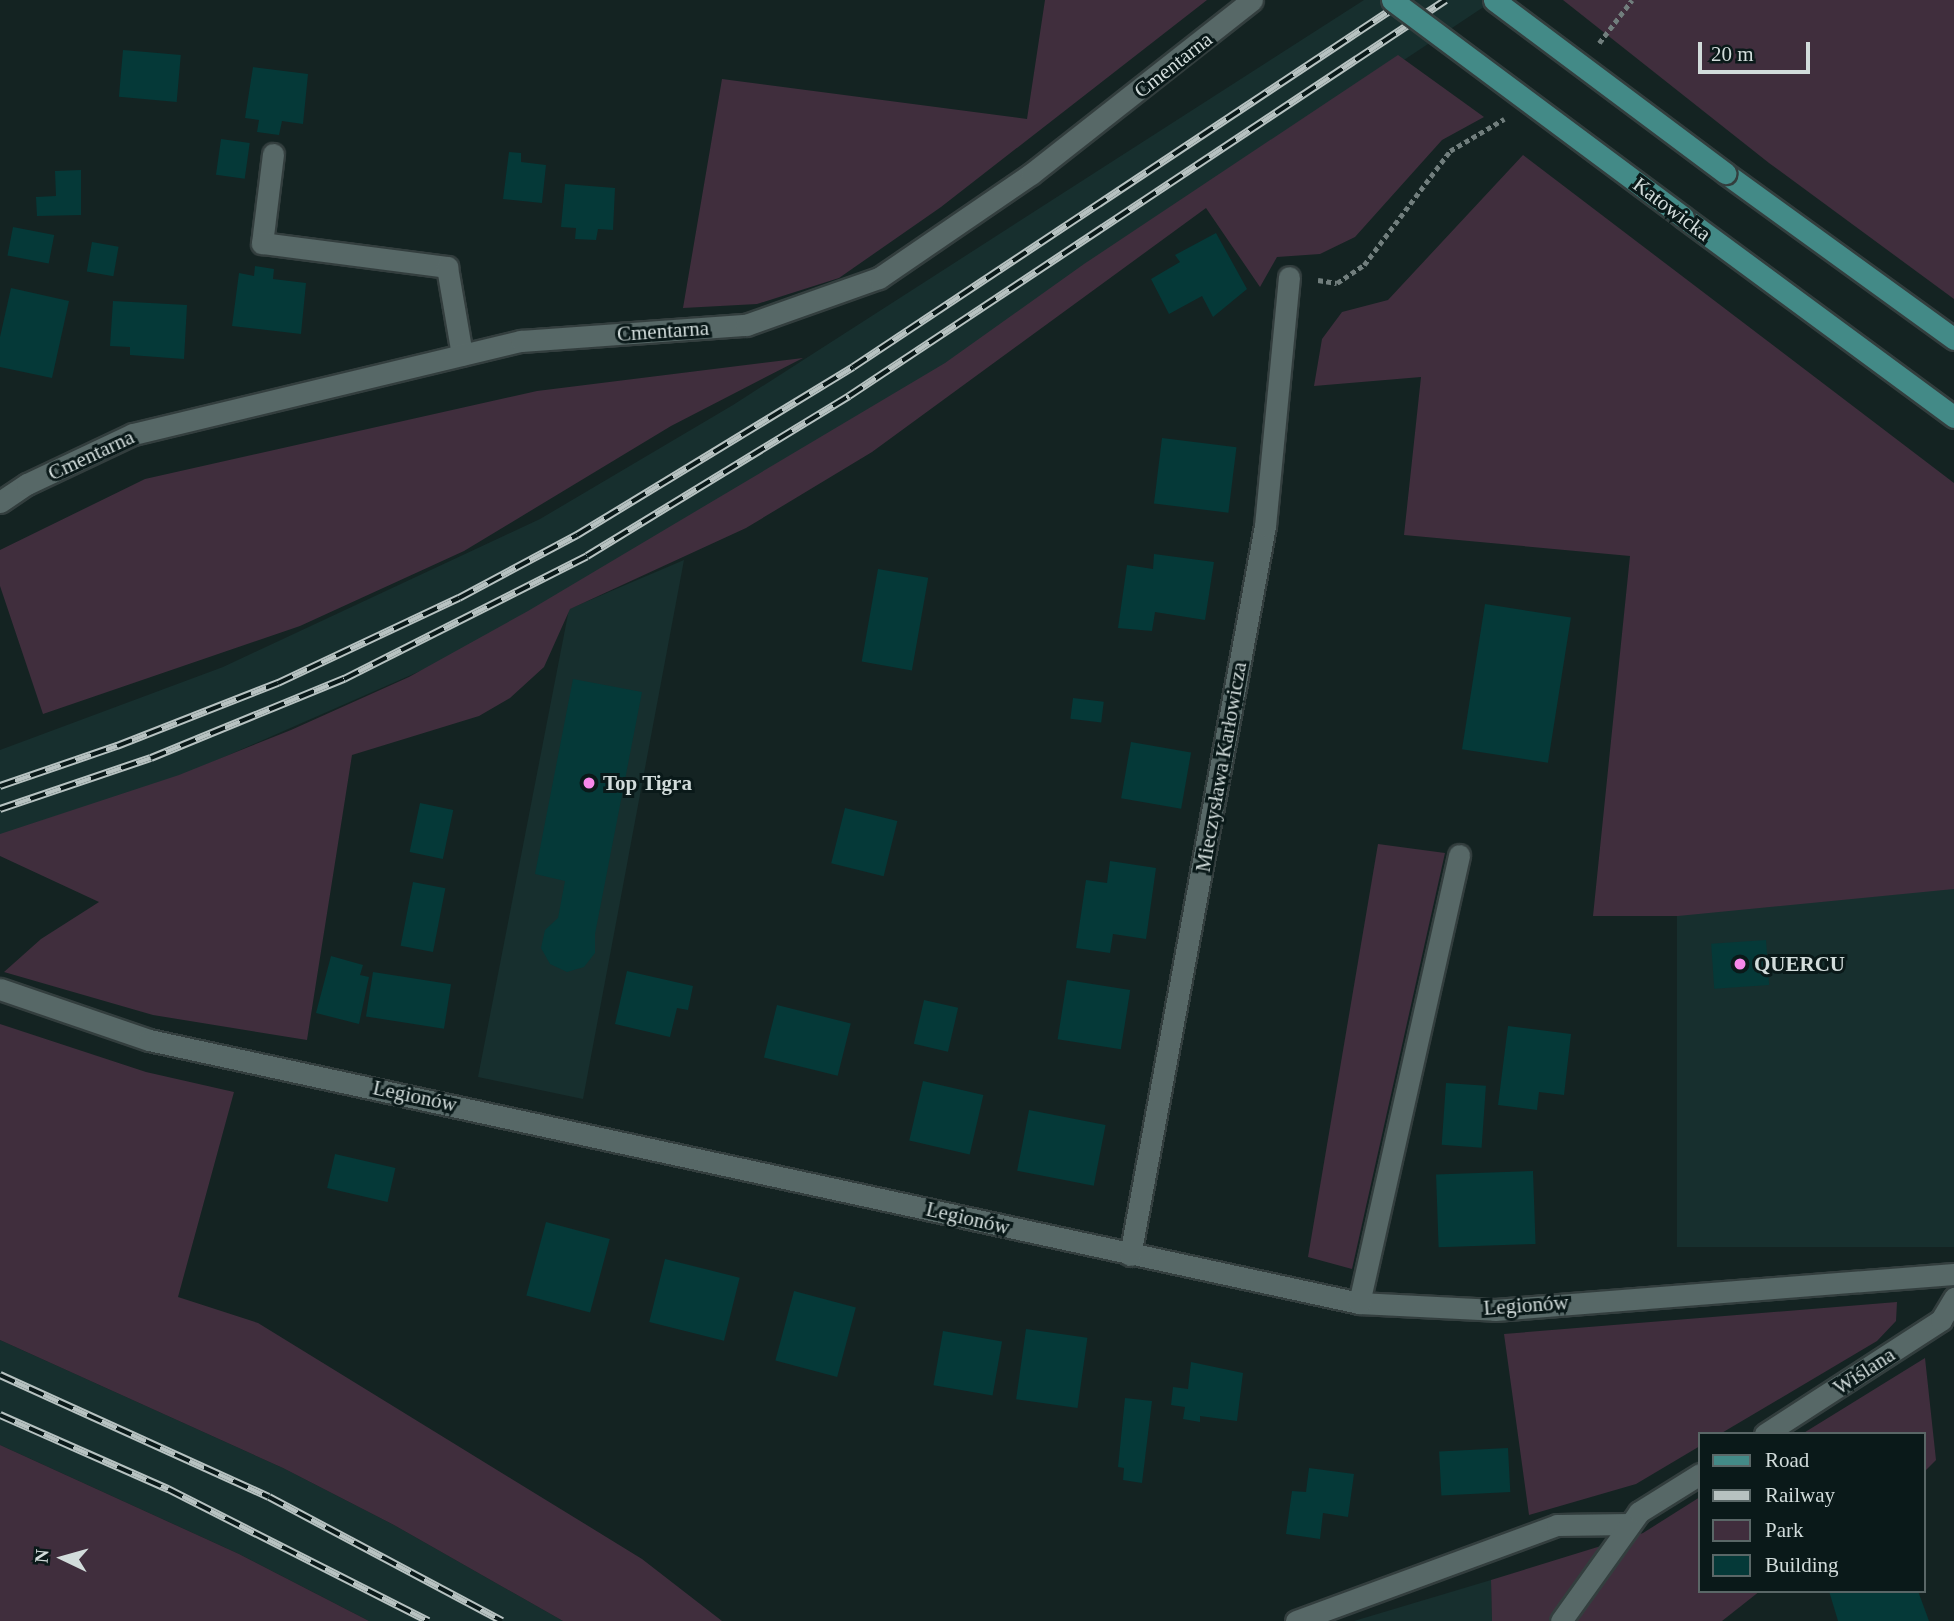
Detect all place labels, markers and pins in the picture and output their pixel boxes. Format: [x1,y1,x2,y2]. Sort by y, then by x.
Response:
place label: Top Tigra [603,770,692,796]
marker: Top Tigra [581,775,597,791]
place label: QUERCU [1754,951,1845,977]
marker: QUERCU [1732,956,1748,972]

